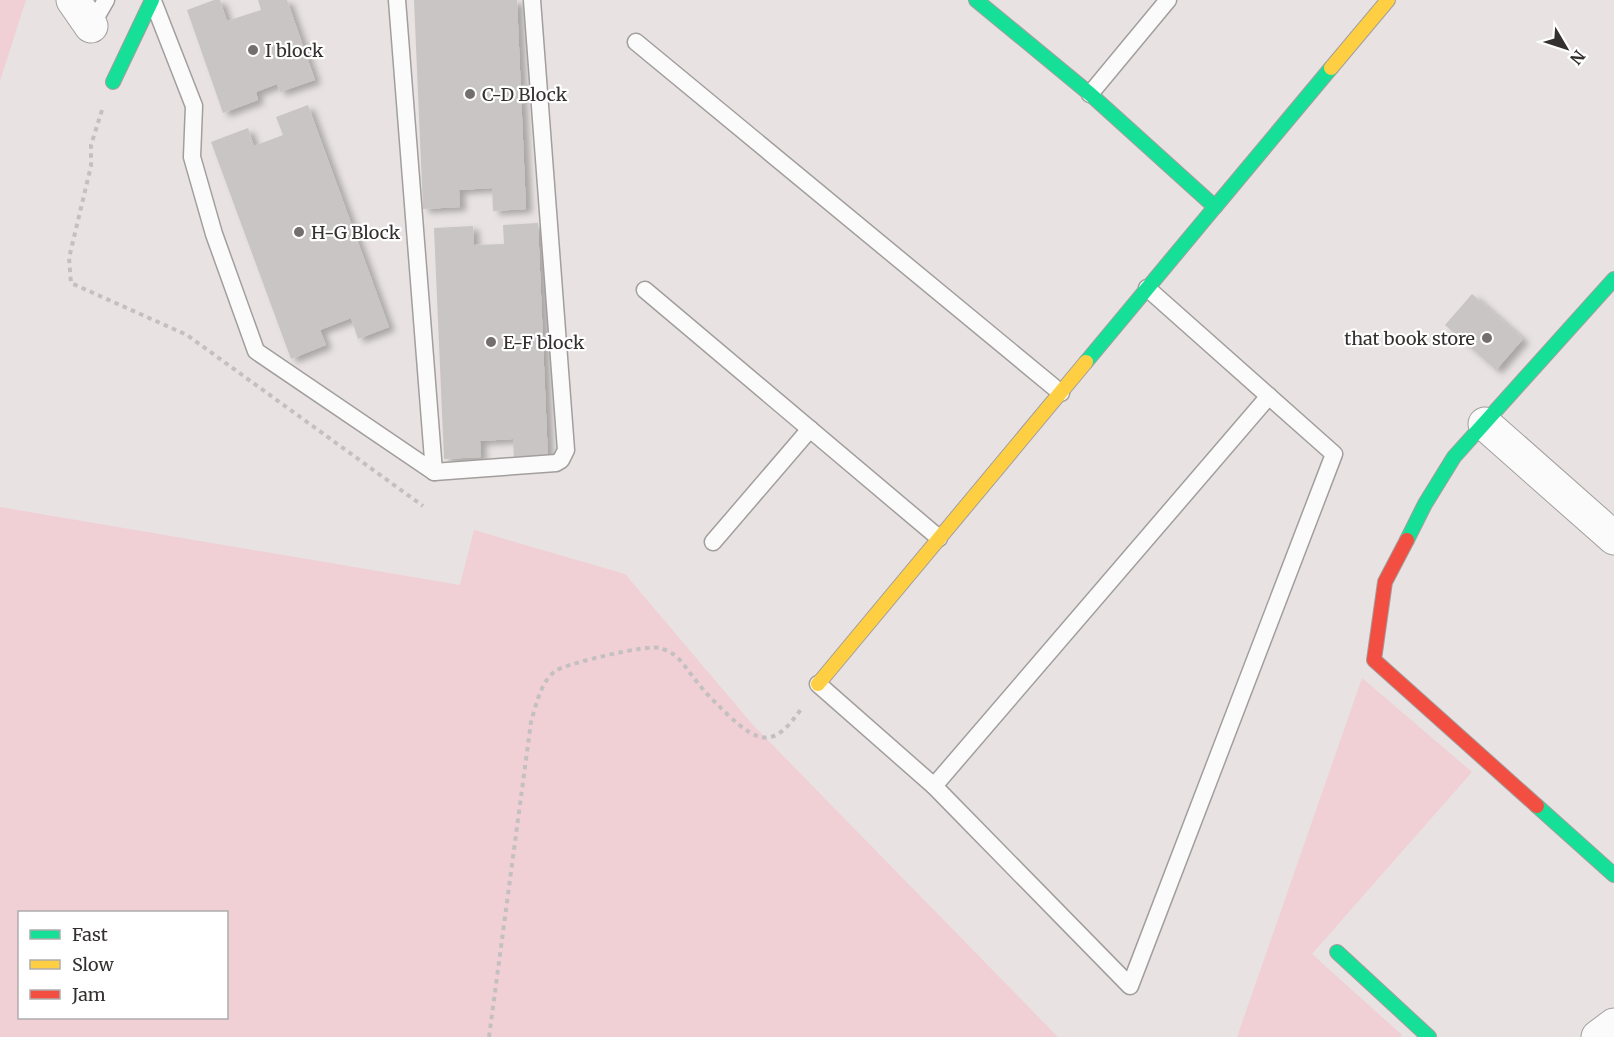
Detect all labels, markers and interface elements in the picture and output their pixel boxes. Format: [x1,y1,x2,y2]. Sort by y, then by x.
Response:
north arrow [1536,18,1596,78]
place label: I block [265,39,324,62]
marker: I block [246,43,260,57]
text: N [1566,46,1589,69]
place label: C-D Block [482,83,568,106]
marker: C-D Block [463,87,477,101]
place label: H-G Block [311,221,401,244]
marker: H-G Block [292,225,306,239]
place label: that book store [1344,327,1475,350]
place label: E-F block [503,331,585,354]
marker: that book store [1480,331,1494,345]
marker: E-F block [484,335,498,349]
legend [18,911,228,1019]
text: Fast [72,923,108,946]
text: Slow [72,953,115,976]
text: Jam [71,983,106,1006]

